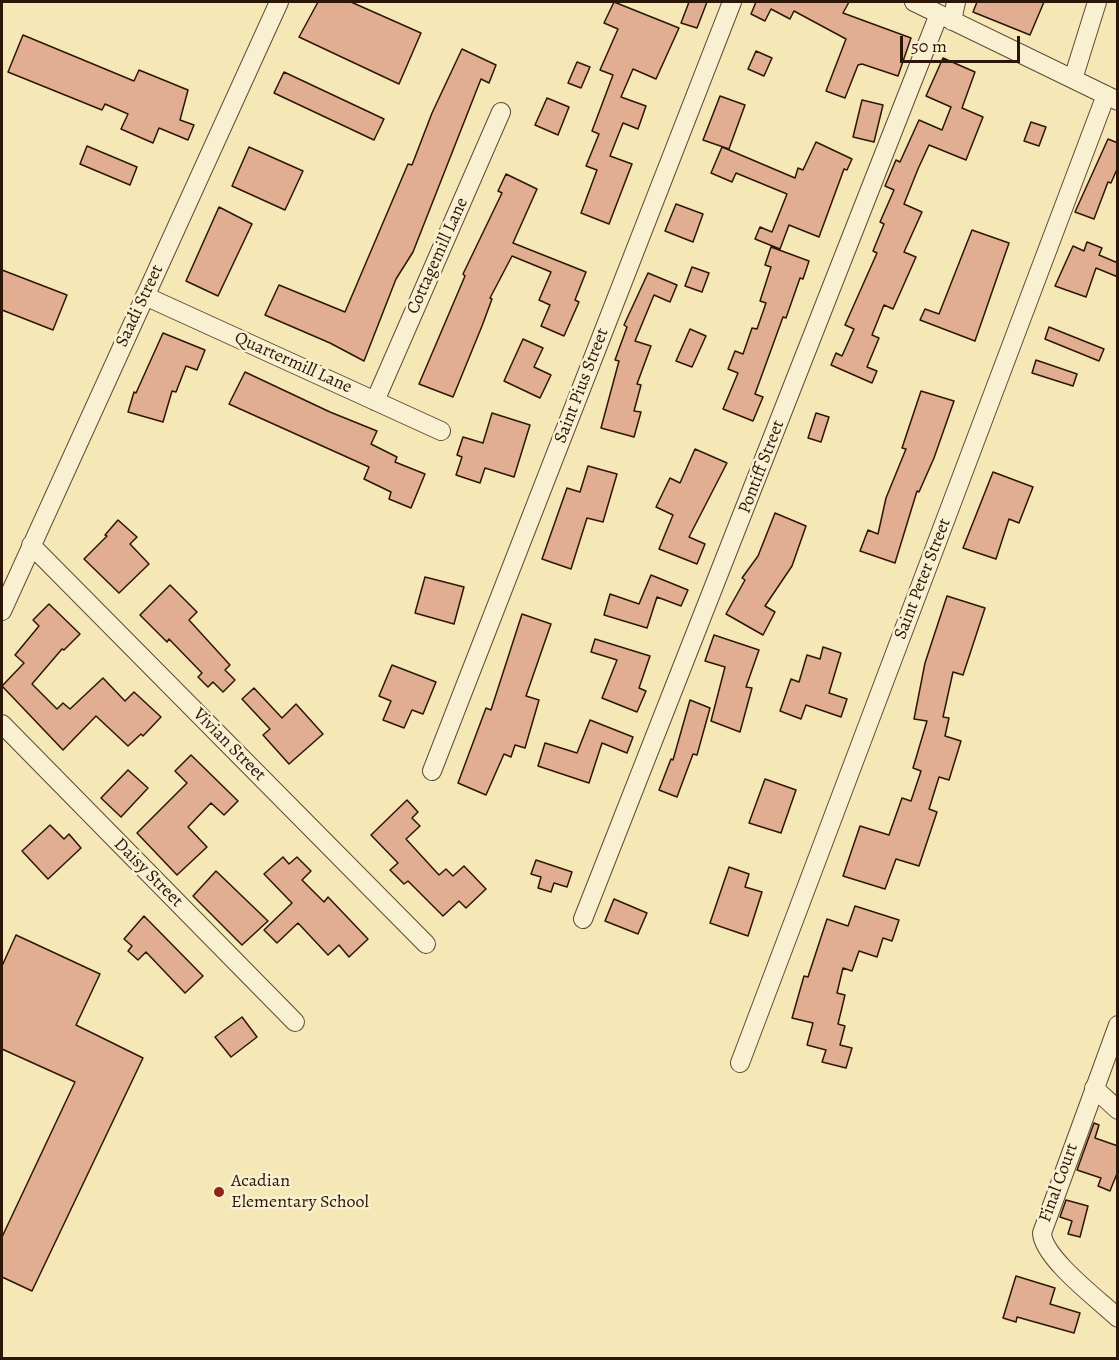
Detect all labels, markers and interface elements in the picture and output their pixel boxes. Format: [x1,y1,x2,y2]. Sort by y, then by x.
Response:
scale bar [903,24,1023,62]
text: 50 m [911,34,947,58]
street label: Cottagemill Lane [403,194,473,318]
street label: Saadi Street [112,261,168,351]
street label: Saint Pius Street [550,325,614,447]
street label: Quartermill Lane [231,327,355,399]
street label: Pontiff Street [734,417,790,517]
street label: Saint Peter Street [890,515,956,643]
street label: Vivian Street [188,704,270,786]
street label: Daisy Street [109,834,187,912]
street label: Final Court [1035,1141,1083,1225]
place label: Acadian Elementary School [231,1171,369,1214]
marker: Acadian Elementary School [212,1185,226,1199]

